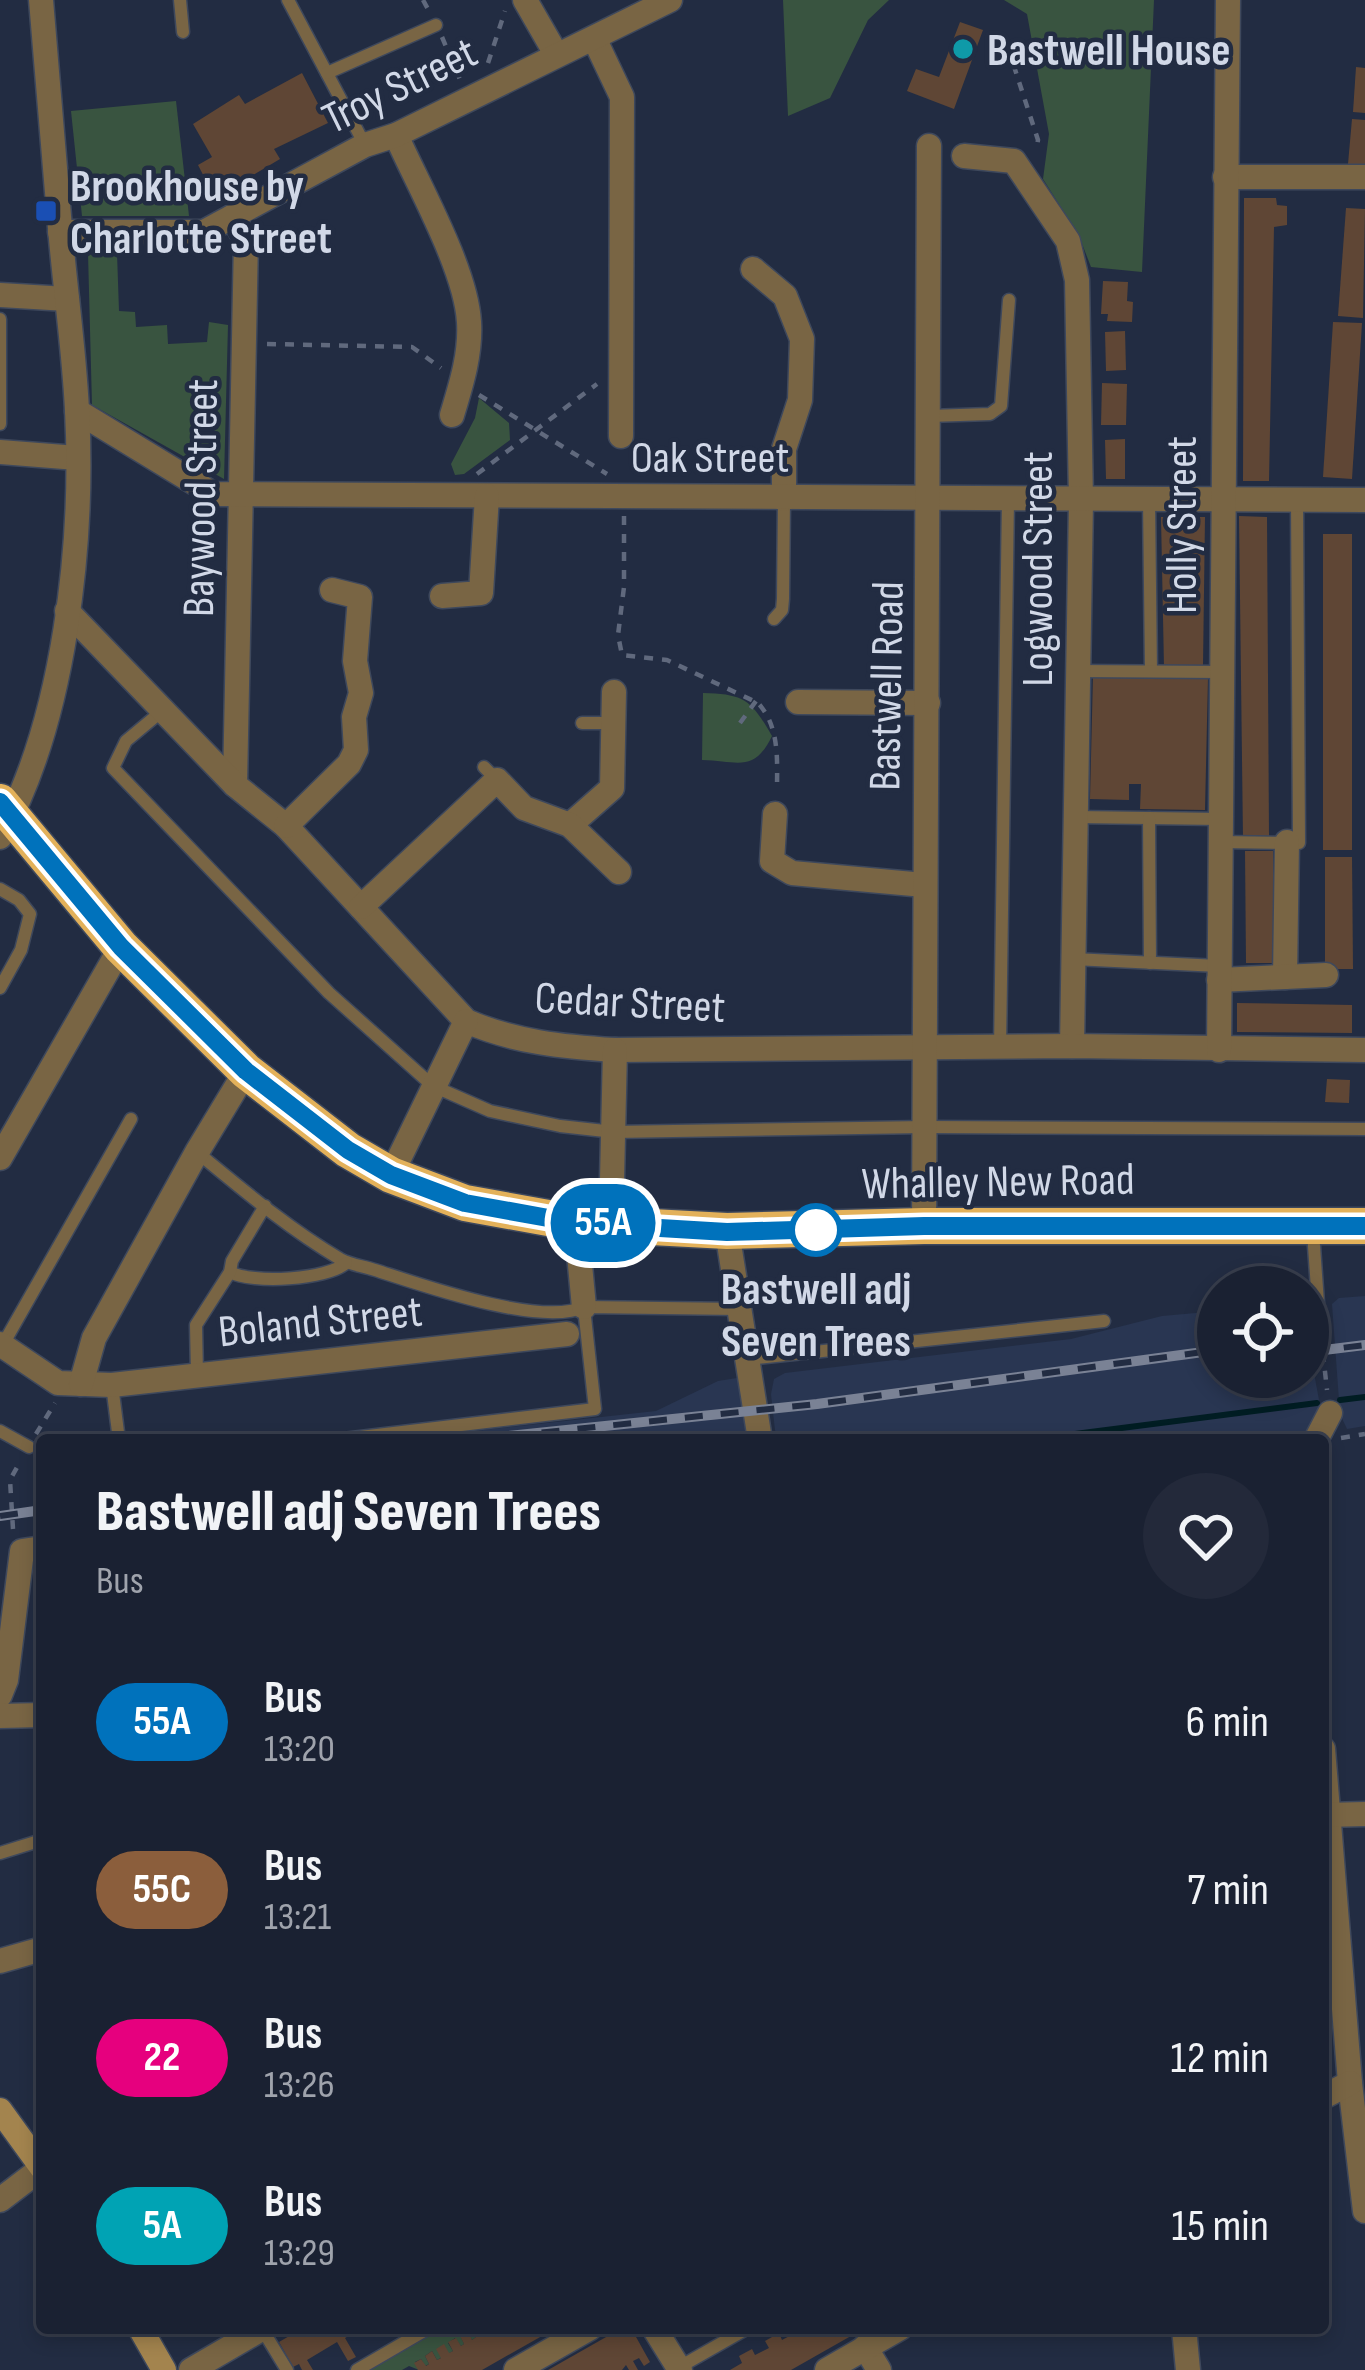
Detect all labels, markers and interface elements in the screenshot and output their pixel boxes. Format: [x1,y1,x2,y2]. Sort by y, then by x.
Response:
place label: Bastwell House [987,24,1230,79]
street label: Troy Street [314,25,486,147]
marker: Bastwell House [950,36,976,62]
place label: Brookhouse by Charlotte Street [70,160,332,267]
marker: Brookhouse by Charlotte Street [33,198,59,224]
street label: Baywood Street [172,379,231,617]
street label: Oak Street [631,431,789,486]
street label: Holly Street [1155,436,1210,614]
street label: Logwood Street [1011,451,1066,687]
street label: Bastwell Road [858,581,917,791]
street label: Cedar Street [533,971,726,1036]
street label: Whalley New Road [861,1153,1135,1212]
line badge: 55A [534,1184,672,1262]
text: 55A [575,1197,631,1248]
marker: Bastwell adj Seven Trees [791,1205,841,1255]
place label: Bastwell adj Seven Trees [721,1263,911,1370]
map controls [1197,1266,1329,1398]
button: locate [1197,1266,1329,1398]
street label: Boland Street [216,1284,425,1361]
button: heart [1143,1473,1269,1599]
text: Bastwell adj Seven Trees [96,1479,601,1547]
text: Bus [96,1558,144,1605]
text: Bus [264,1671,322,1726]
text: 6 min [1186,1695,1269,1750]
text: 55A [134,1696,190,1747]
text: 13:20 [264,1726,335,1773]
text: Bus [264,1839,322,1894]
text: 7 min [1187,1863,1269,1918]
text: 55C [133,1864,191,1915]
text: 13:21 [264,1894,331,1941]
text: Bus [264,2007,322,2062]
text: 12 min [1171,2031,1269,2086]
text: 22 [144,2032,180,2083]
text: 13:26 [264,2062,335,2109]
text: Bus [264,2175,322,2230]
text: 15 min [1172,2199,1269,2254]
text: 5A [143,2200,181,2251]
text: 13:29 [264,2230,335,2277]

